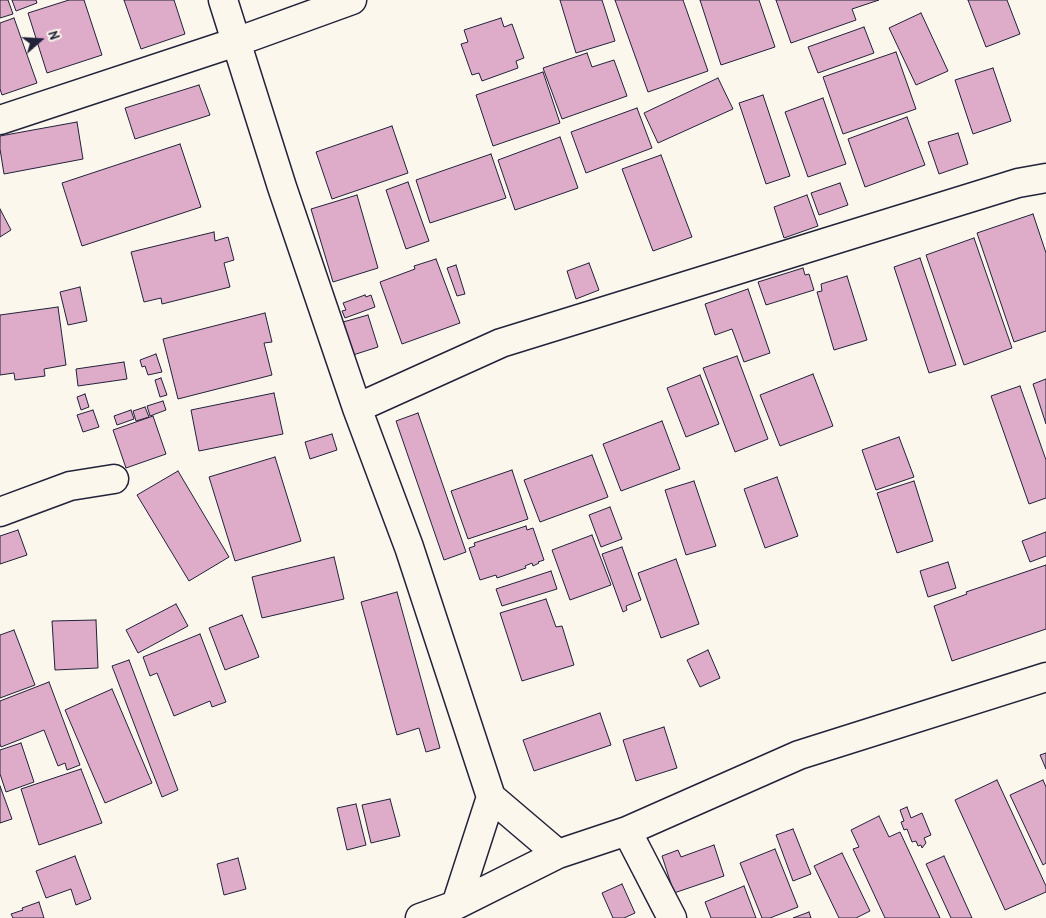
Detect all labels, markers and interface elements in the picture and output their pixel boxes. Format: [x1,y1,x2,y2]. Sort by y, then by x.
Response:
north arrow [15,15,65,65]
text: N [44,28,65,42]

